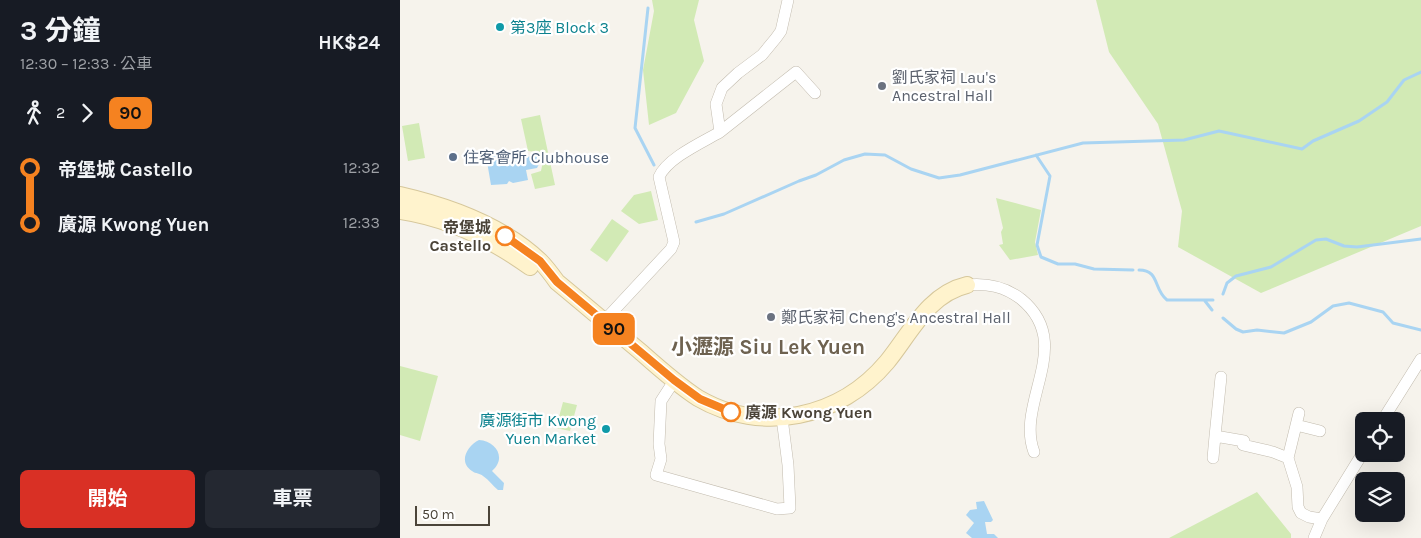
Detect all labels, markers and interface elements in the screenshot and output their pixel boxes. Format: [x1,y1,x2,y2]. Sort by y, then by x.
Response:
text: 3 分鐘 [20,14,101,47]
place label: 第3座 Block 3 [510,18,609,37]
marker: 第3座 Block 3 [494,21,506,33]
text: HK$24 [318,32,380,54]
text: 12:30 – 12:33 · 公車 [20,54,152,73]
place label: 劉氏家祠 Lau's Ancestral Hall [892,68,996,105]
marker: 劉氏家祠 Lau's Ancestral Hall [876,80,888,92]
icon: walk [20,99,48,127]
icon: forward [73,99,101,127]
text: 90 [119,102,142,124]
text: 2 [56,103,65,122]
place label: 住客會所 Clubhouse [463,148,609,167]
marker: 住客會所 Clubhouse [447,151,459,163]
text: 12:32 [343,158,380,177]
text: 帝堡城 Castello [58,159,193,181]
text: 12:33 [343,213,380,232]
text: 廣源 Kwong Yuen [58,214,209,236]
place label: 帝堡城 Castello [429,218,491,255]
marker: 帝堡城 Castello [495,226,515,246]
place label: 鄭氏家祠 Cheng's Ancestral Hall [781,308,1011,327]
marker: 鄭氏家祠 Cheng's Ancestral Hall [765,311,777,323]
line badge: 90 [592,313,636,345]
text: 90 [603,318,625,340]
district label: 小瀝源 Siu Lek Yuen [671,335,865,359]
marker: 廣源 Kwong Yuen [721,402,741,422]
place label: 廣源 Kwong Yuen [745,403,873,422]
place label: 廣源街市 Kwong Yuen Market [479,411,596,448]
map controls [1355,412,1405,522]
button: locate [1355,412,1405,462]
marker: 廣源街市 Kwong Yuen Market [600,423,612,435]
button: 開始 [20,470,195,528]
button: 車票 [205,470,380,528]
button: layers [1355,472,1405,522]
scale bar [415,503,490,526]
text: 50 m [422,506,455,523]

